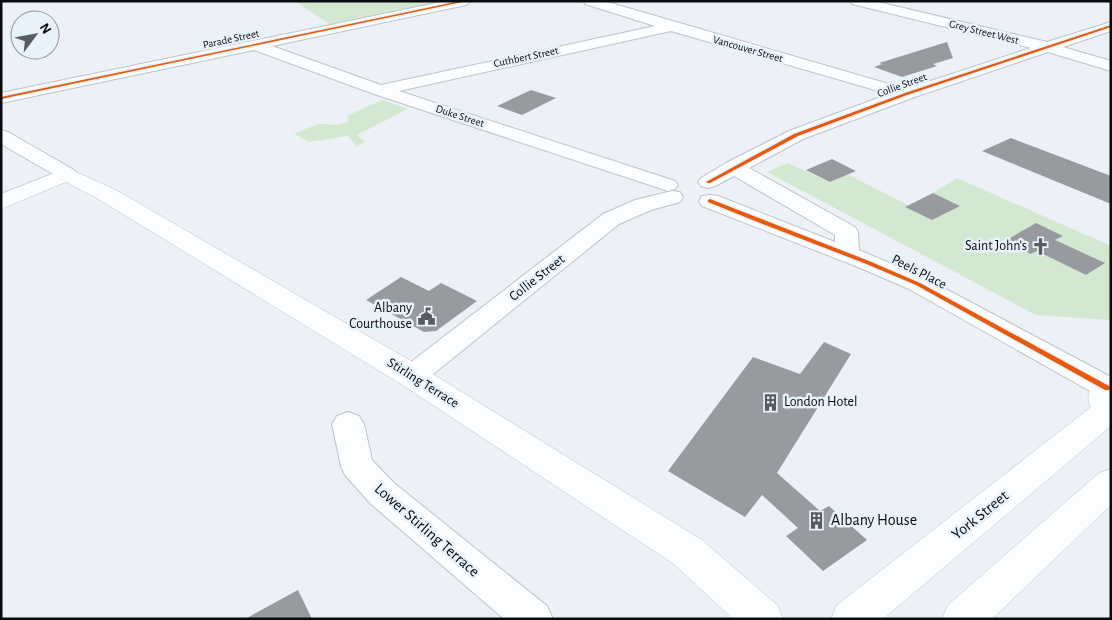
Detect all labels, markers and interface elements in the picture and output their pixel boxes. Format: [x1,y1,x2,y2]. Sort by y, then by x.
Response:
north arrow [10,10,60,60]
street label: Grey Street West [948,18,1020,46]
text: N [37,21,54,36]
street label: Parade Street [202,28,261,50]
street label: Vancouver Street [712,34,785,64]
street label: Cuthbert Street [493,45,560,69]
street label: Collie Street [876,71,929,99]
street label: Duke Street [434,103,486,129]
church icon: Saint John’s [1031,236,1051,256]
place label: Saint John’s [965,239,1027,253]
street label: Collie Street [507,252,568,304]
street label: Peels Place [889,252,949,292]
place label: Albany Courthouse [349,301,412,331]
public building icon: Albany Courthouse [416,306,436,326]
street label: Stirling Terrace [385,355,461,411]
building icon: London Hotel [760,392,780,412]
place label: London Hotel [784,395,857,409]
street label: Lower Stirling Terrace [371,480,483,580]
street label: York Street [949,487,1011,543]
building icon: Albany House [807,510,827,530]
place label: Albany House [831,512,917,529]

